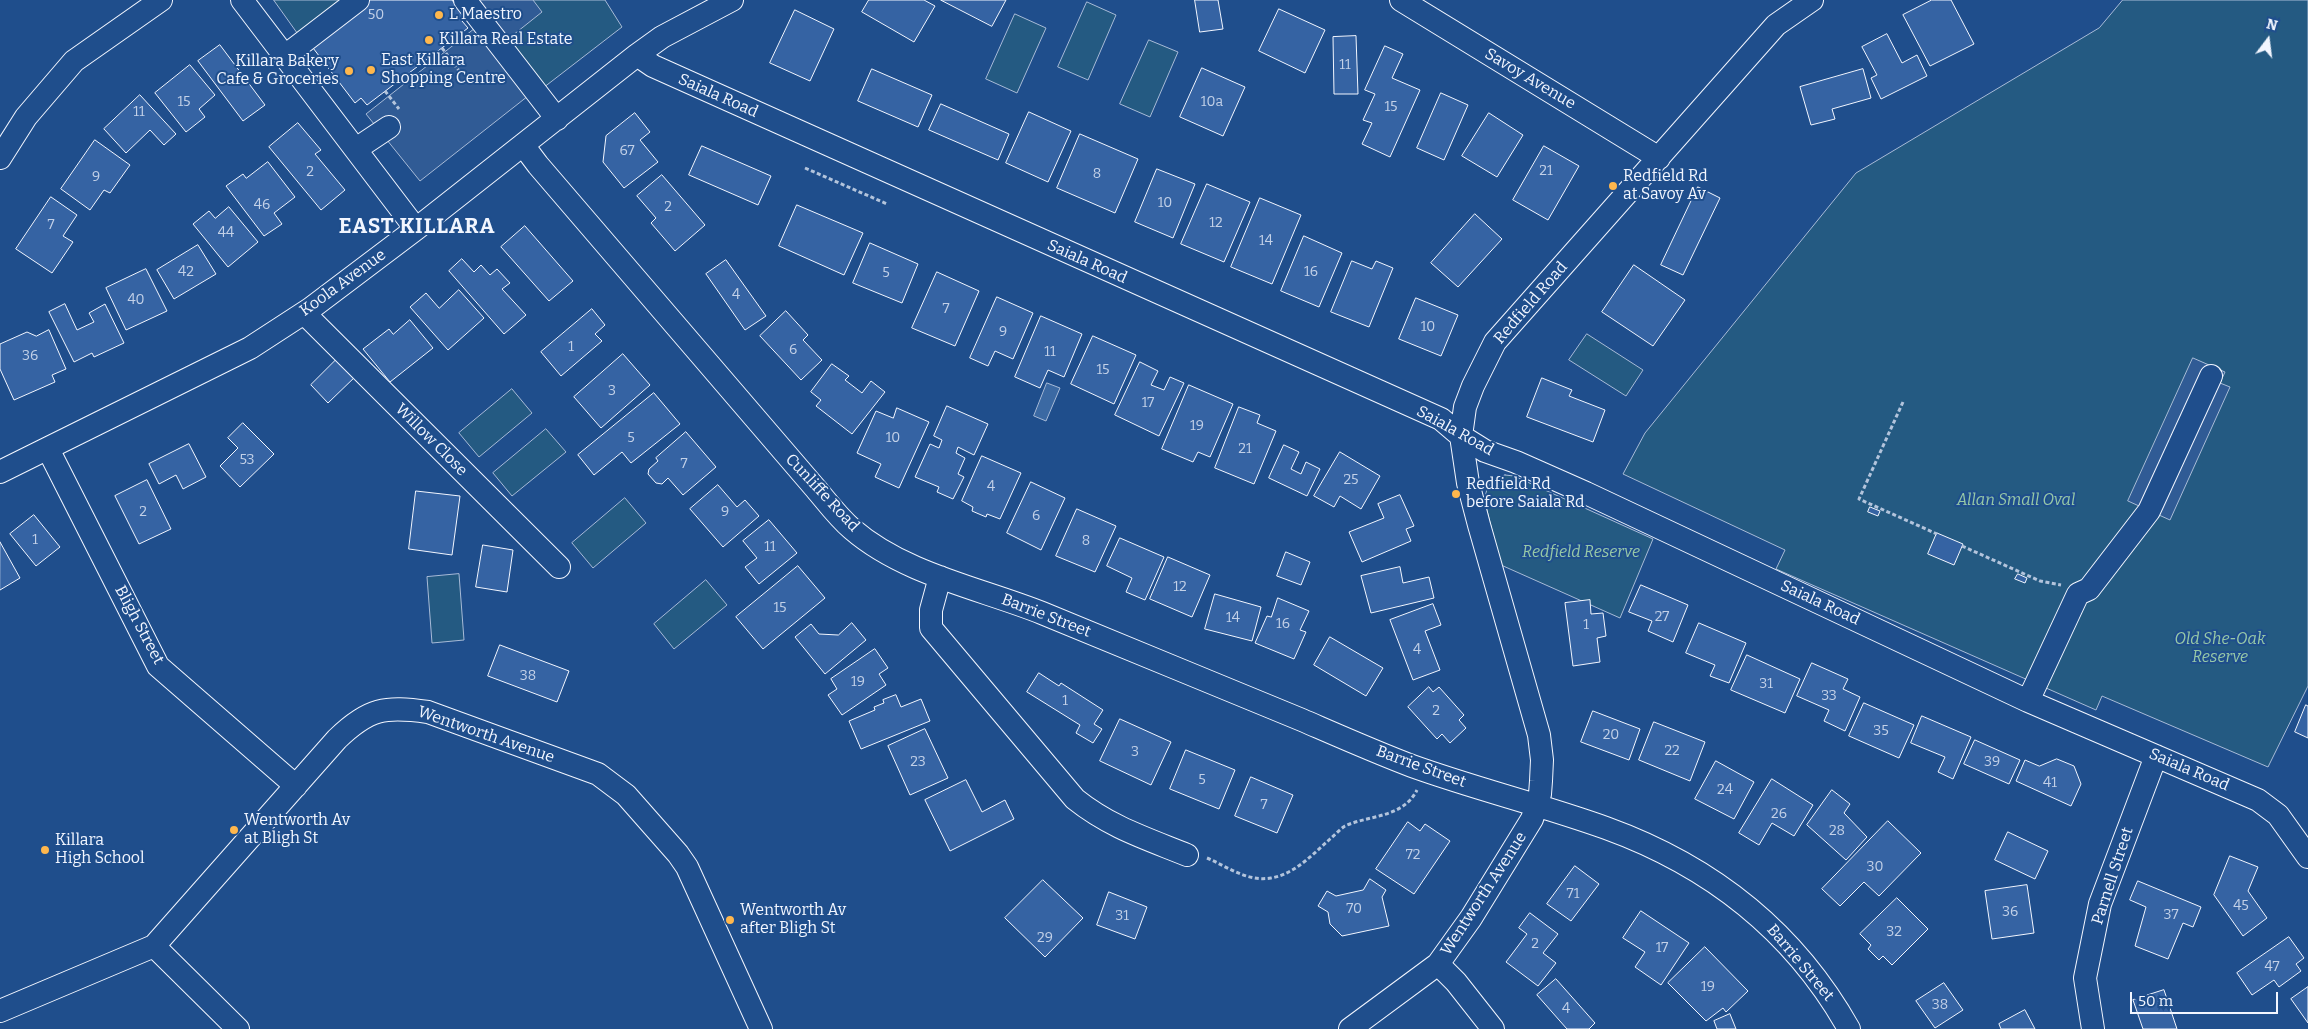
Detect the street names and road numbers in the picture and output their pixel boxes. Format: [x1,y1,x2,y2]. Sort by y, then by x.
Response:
street label: Savoy Avenue [1481,44,1579,114]
street label: Saiala Road [675,70,761,122]
street label: Saiala Road [1044,236,1130,288]
street label: Koola Avenue [296,245,390,321]
street label: Redfield Road [1490,258,1572,348]
street label: Willow Close [391,400,471,480]
street label: Saiala Road [1413,402,1497,460]
street label: Cunliffe Road [781,450,863,536]
street label: Saiala Road [1777,576,1863,630]
street label: Bligh Street [110,582,168,668]
street label: Barrie Street [999,590,1093,642]
street label: Wentworth Avenue [415,703,557,767]
street label: Barrie Street [1373,742,1469,792]
street label: Saiala Road [2146,745,2232,795]
street label: Parnell Street [2088,825,2138,927]
street label: Wentworth Avenue [1437,829,1531,959]
street label: Barrie Street [1762,921,1838,1005]

